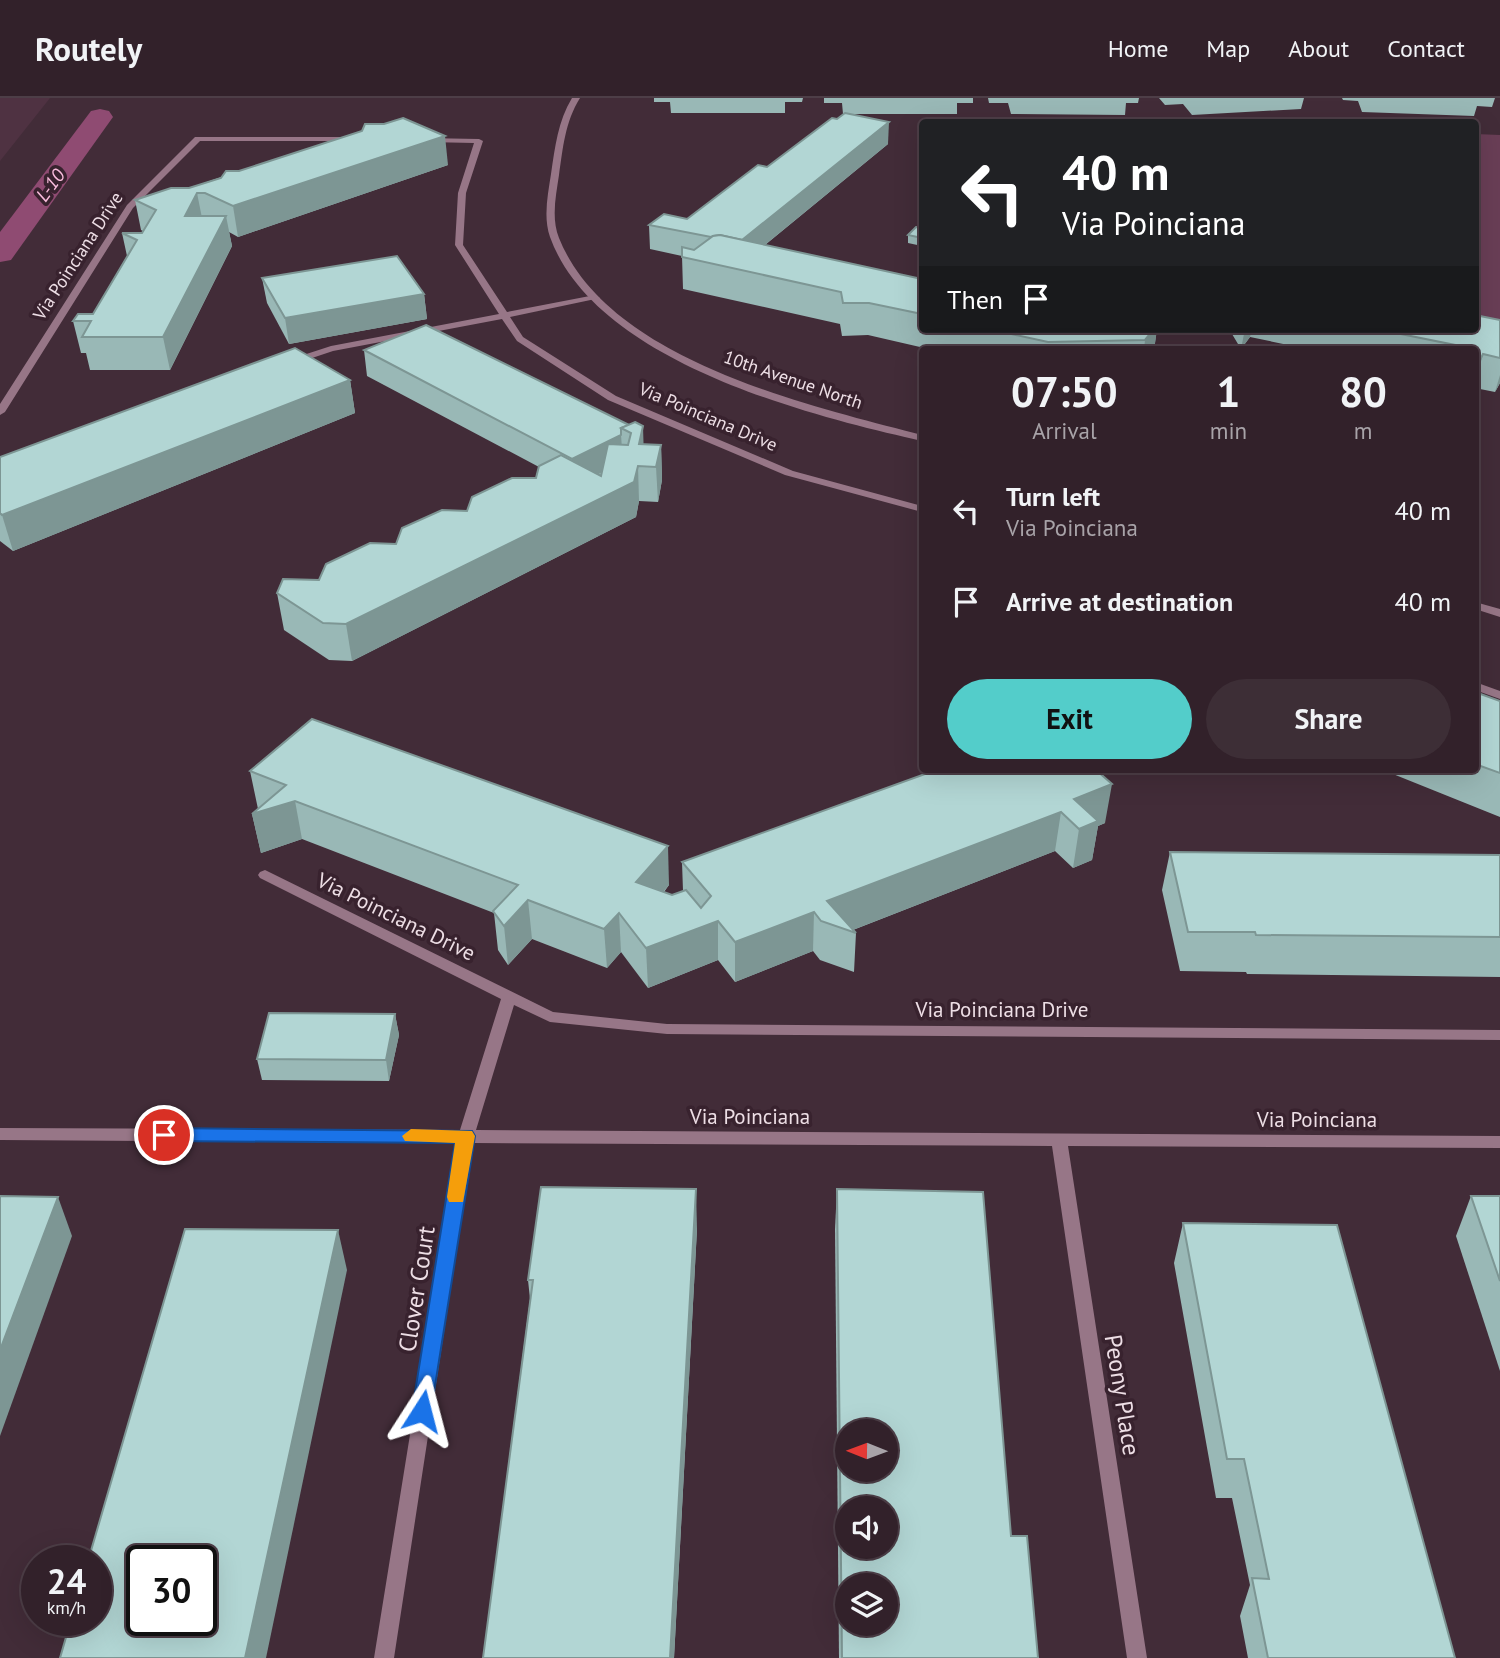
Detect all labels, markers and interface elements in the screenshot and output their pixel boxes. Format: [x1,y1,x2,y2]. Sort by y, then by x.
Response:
text: Routely [35,27,142,70]
text: Home [1108,33,1168,64]
text: Map [1206,33,1250,64]
text: About [1288,33,1349,64]
text: Contact [1387,33,1465,64]
text: 40 m [1062,140,1169,204]
icon: left [947,147,1038,238]
water label: L-10 [30,163,70,206]
street label: Via Poinciana Drive [27,187,128,325]
text: Via Poinciana [1062,202,1245,244]
icon: arrive [1017,280,1055,318]
text: Then [947,283,1003,316]
street label: 10th Avenue North [721,345,866,414]
text: 07:50 [1011,364,1118,419]
text: 1 [1217,364,1240,419]
text: 80 [1339,364,1387,419]
street label: Via Poinciana Drive [635,377,781,456]
text: Arrival [1032,416,1097,445]
text: min [1210,416,1247,445]
text: m [1354,416,1372,445]
text: Turn left [1006,480,1100,513]
icon: left [947,492,985,530]
text: 40 m [1395,494,1451,527]
text: Via Poinciana [1006,513,1138,542]
icon: arrive [947,583,985,621]
text: Arrive at destination [1006,585,1233,618]
text: 40 m [1395,585,1451,618]
button: Exit [947,679,1192,759]
button: Share [1206,679,1451,759]
street label: Via Poinciana Drive [312,866,480,967]
street label: Via Poinciana Drive [914,996,1089,1023]
street label: Via Poinciana [689,1103,810,1130]
pin [134,1105,194,1165]
street label: Via Poinciana [1256,1106,1377,1133]
icon: arrive [145,1116,183,1154]
street label: Clover Court [391,1224,442,1354]
street label: Peony Place [1098,1332,1147,1458]
position arrow [385,1374,459,1448]
north arrow [835,1419,898,1482]
map controls [835,1419,898,1636]
button: sound [835,1496,898,1559]
speed limit sign: 30 [126,1545,217,1636]
text: 24 [47,1558,86,1604]
button: layers [835,1573,898,1636]
text: km/h [47,1596,86,1619]

